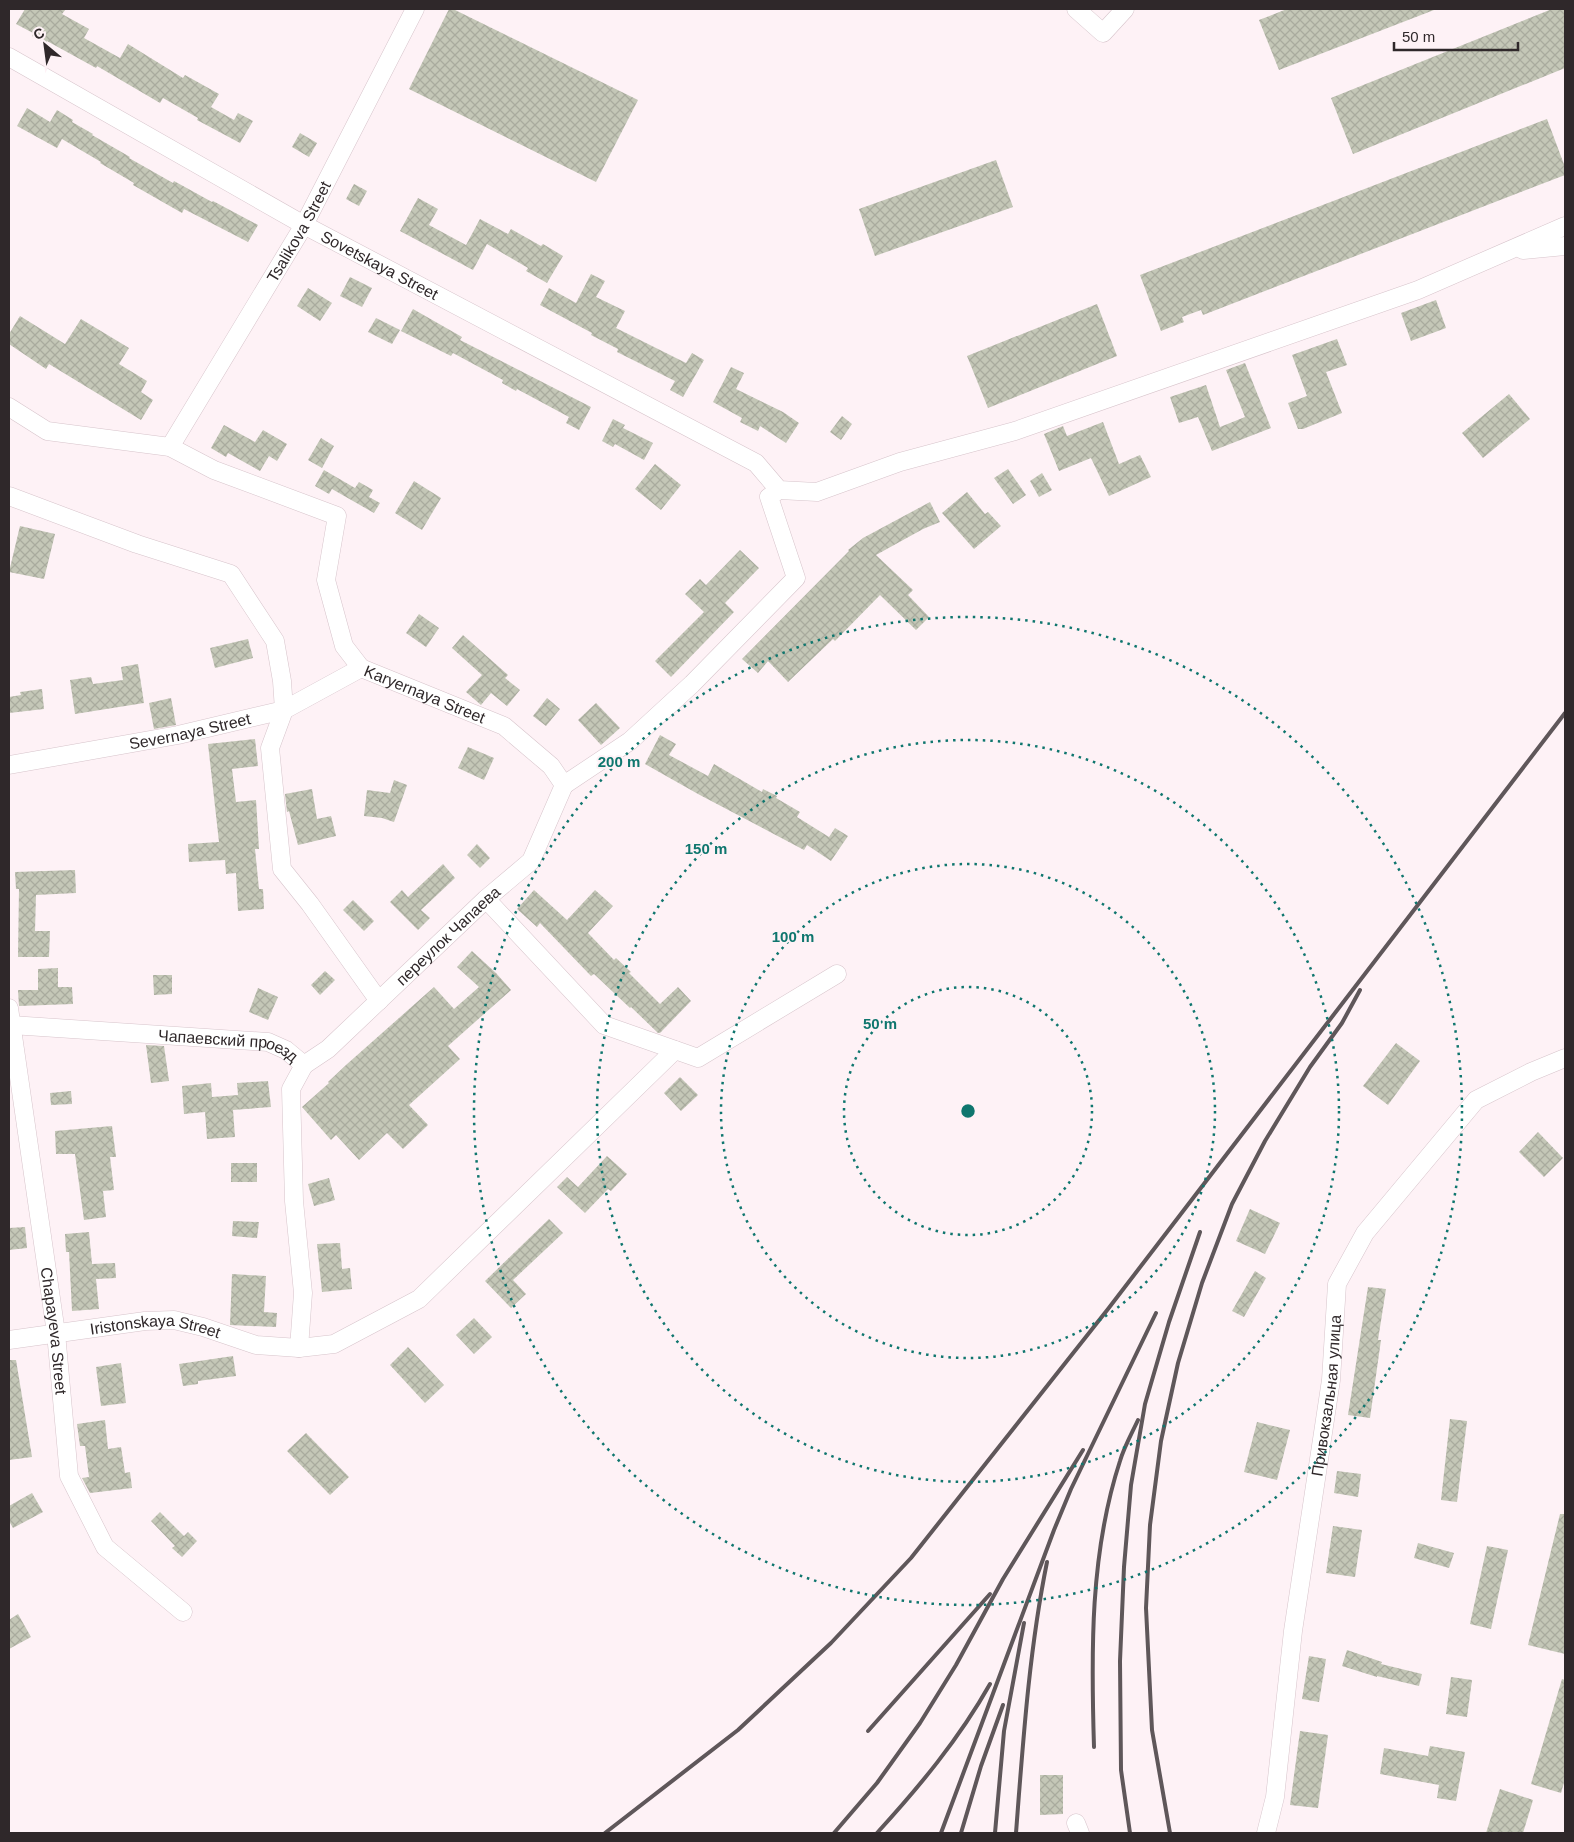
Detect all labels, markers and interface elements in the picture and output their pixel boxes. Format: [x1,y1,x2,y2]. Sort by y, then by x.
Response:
north arrow [20,20,70,70]
scale bar [1394,20,1518,52]
text: С [30,24,47,43]
text: 50 m [1402,28,1435,45]
street label: Tsalikova Street [263,178,334,285]
street label: Sovetskaya Street [318,227,442,303]
street label: Karyernaya Street [362,662,488,726]
street label: Severnaya Street [128,710,253,752]
text: 200 m [598,753,640,770]
text: 150 m [685,840,727,857]
street label: переулок Чапаева [393,883,503,988]
text: 100 m [772,928,814,945]
text: 50 m [863,1015,897,1032]
street label: Чапаевский проезд [158,1026,302,1065]
centre of rings [959,1102,977,1120]
street label: Chapayeva Street [38,1266,70,1396]
street label: Iristonskaya Street [89,1311,223,1341]
street label: Привокзальная улица [1308,1314,1344,1477]

